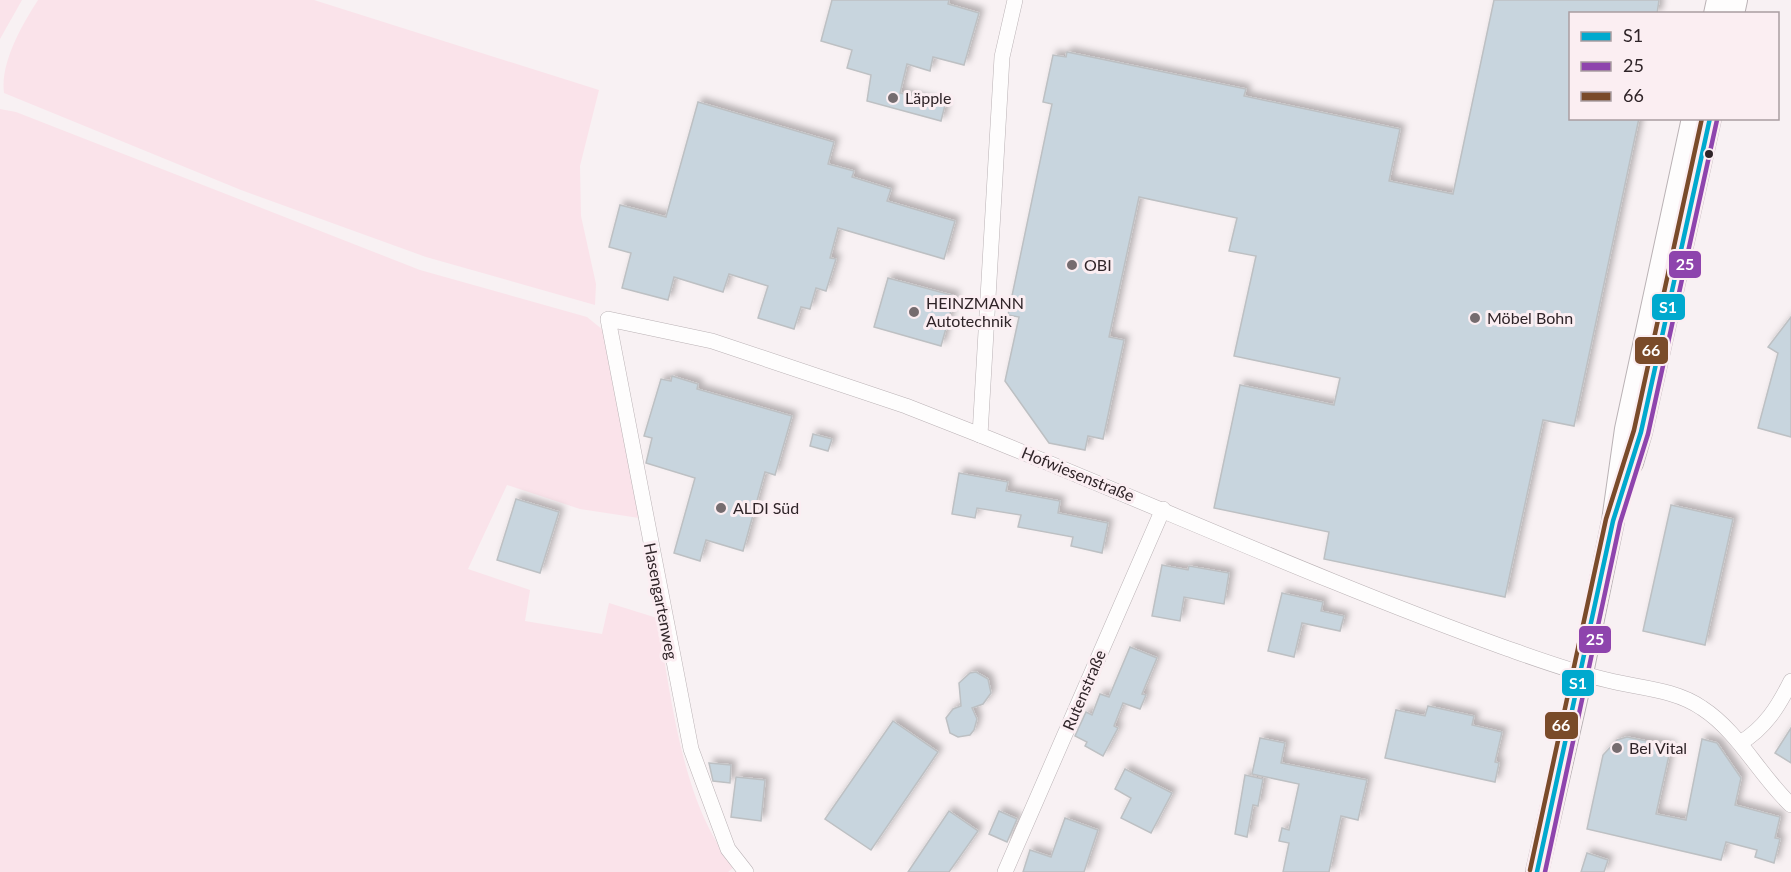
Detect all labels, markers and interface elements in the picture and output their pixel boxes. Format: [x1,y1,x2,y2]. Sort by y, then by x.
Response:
legend [1569,12,1779,120]
text: S1 [1623,24,1643,46]
text: 25 [1623,54,1644,76]
text: 66 [1623,84,1644,106]
place label: Läpple [905,88,951,107]
marker: Läpple [886,91,900,105]
unlabelled marker [1703,148,1715,160]
line badge: 25 [1668,250,1702,279]
text: 25 [1676,254,1694,273]
place label: OBI [1084,255,1112,274]
marker: OBI [1065,258,1079,272]
place label: HEINZMANN Autotechnik [926,293,1024,330]
line badge: S1 [1651,293,1686,321]
text: S1 [1659,297,1677,316]
marker: HEINZMANN Autotechnik [907,305,921,319]
place label: Möbel Bohn [1487,308,1573,327]
marker: Möbel Bohn [1468,311,1482,325]
line badge: 66 [1634,336,1669,365]
text: 66 [1642,340,1660,359]
street label: Hofwiesenstraße [1019,442,1137,505]
place label: ALDI Süd [733,498,799,517]
marker: ALDI Süd [714,501,728,515]
street label: Hasengartenweg [641,541,682,661]
line badge: 25 [1578,625,1612,654]
text: 25 [1586,629,1604,648]
street label: Rutenstraße [1058,647,1109,733]
line badge: S1 [1561,669,1595,697]
text: S1 [1569,673,1587,692]
line badge: 66 [1544,711,1579,740]
text: 66 [1552,715,1570,734]
place label: Bel Vital [1629,738,1687,757]
marker: Bel Vital [1610,741,1624,755]

